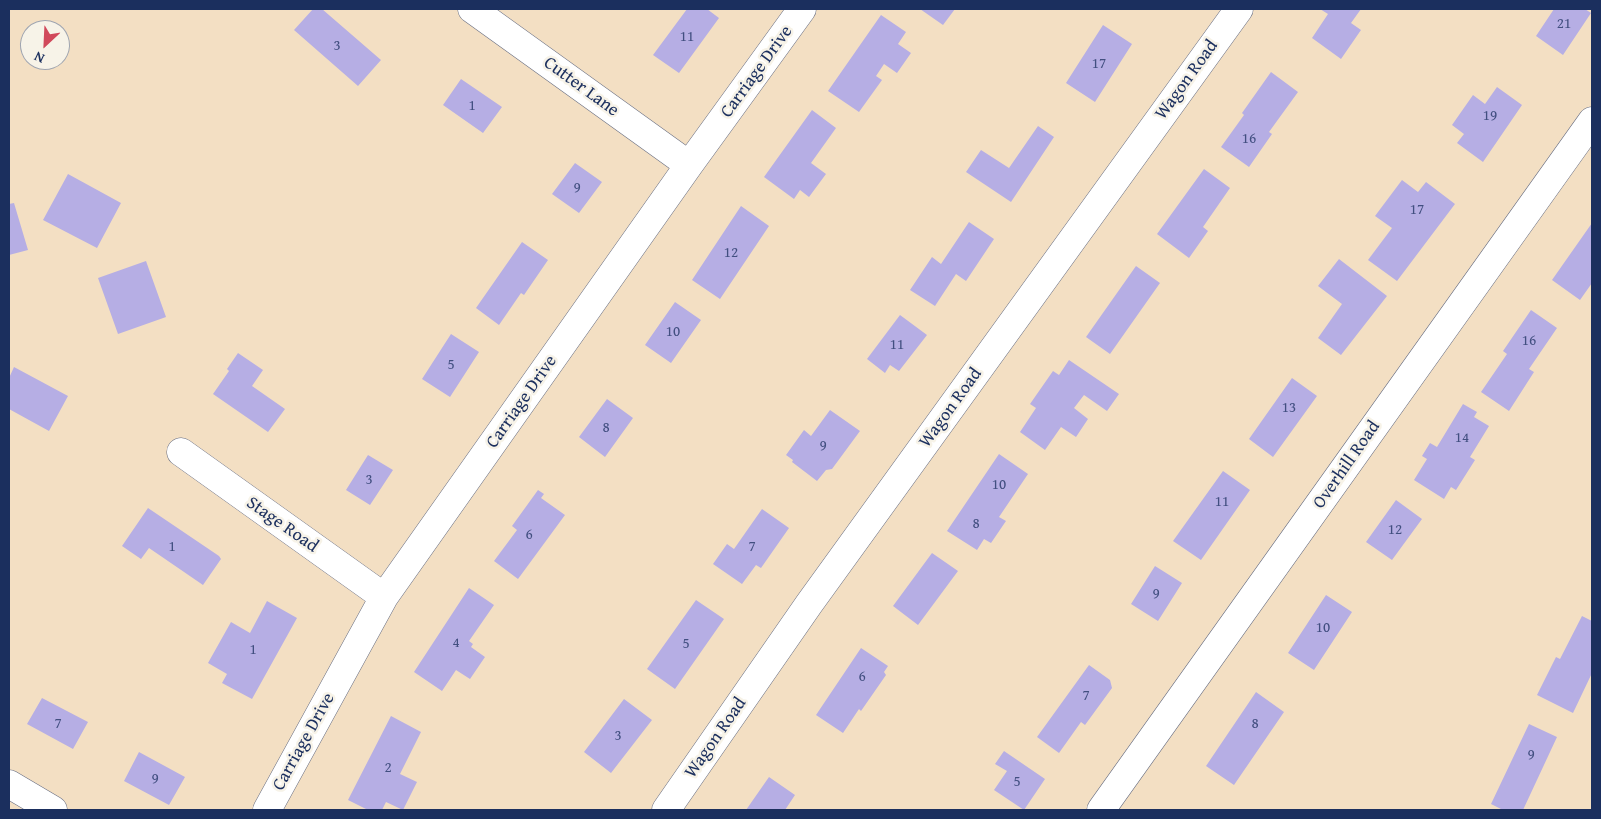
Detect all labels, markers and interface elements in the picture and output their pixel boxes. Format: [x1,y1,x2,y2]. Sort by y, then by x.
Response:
house number: 21 [1557,15,1571,33]
north arrow [20,20,70,70]
street label: Carriage Drive [716,22,798,122]
house number: 11 [680,28,694,46]
street label: Wagon Road [1151,36,1223,124]
house number: 3 [333,37,341,55]
text: N [31,47,48,69]
street label: Cutter Lane [539,52,623,122]
house number: 17 [1092,55,1106,73]
house number: 1 [468,97,476,115]
house number: 19 [1483,107,1497,125]
house number: 16 [1242,130,1256,148]
house number: 9 [573,179,581,197]
house number: 17 [1410,201,1424,219]
house number: 12 [724,244,738,262]
house number: 10 [666,323,680,341]
house number: 16 [1522,332,1536,350]
house number: 11 [890,336,904,354]
street label: Carriage Drive [482,351,562,453]
house number: 5 [447,356,455,374]
street label: Wagon Road [915,364,987,452]
house number: 13 [1282,399,1296,417]
street label: Overhill Road [1309,417,1385,513]
house number: 8 [602,419,610,437]
house number: 14 [1455,429,1469,447]
house number: 9 [819,437,827,455]
house number: 3 [365,471,373,489]
house number: 10 [992,476,1006,494]
street label: Stage Road [242,492,322,558]
house number: 11 [1215,493,1229,511]
house number: 8 [972,515,980,533]
house number: 12 [1388,521,1402,539]
house number: 6 [525,526,533,544]
house number: 1 [168,538,176,556]
house number: 7 [748,538,756,556]
house number: 9 [1152,585,1160,603]
house number: 10 [1316,619,1330,637]
house number: 4 [452,634,460,652]
house number: 5 [682,635,690,653]
house number: 1 [249,641,257,659]
house number: 6 [858,668,866,686]
house number: 7 [1082,687,1090,705]
street label: Carriage Drive [268,689,340,795]
street label: Wagon Road [680,694,752,782]
house number: 7 [54,715,62,733]
house number: 8 [1251,715,1259,733]
house number: 3 [614,727,622,745]
house number: 9 [1527,746,1535,764]
house number: 2 [384,759,392,777]
house number: 9 [151,770,159,788]
house number: 5 [1013,773,1021,791]

